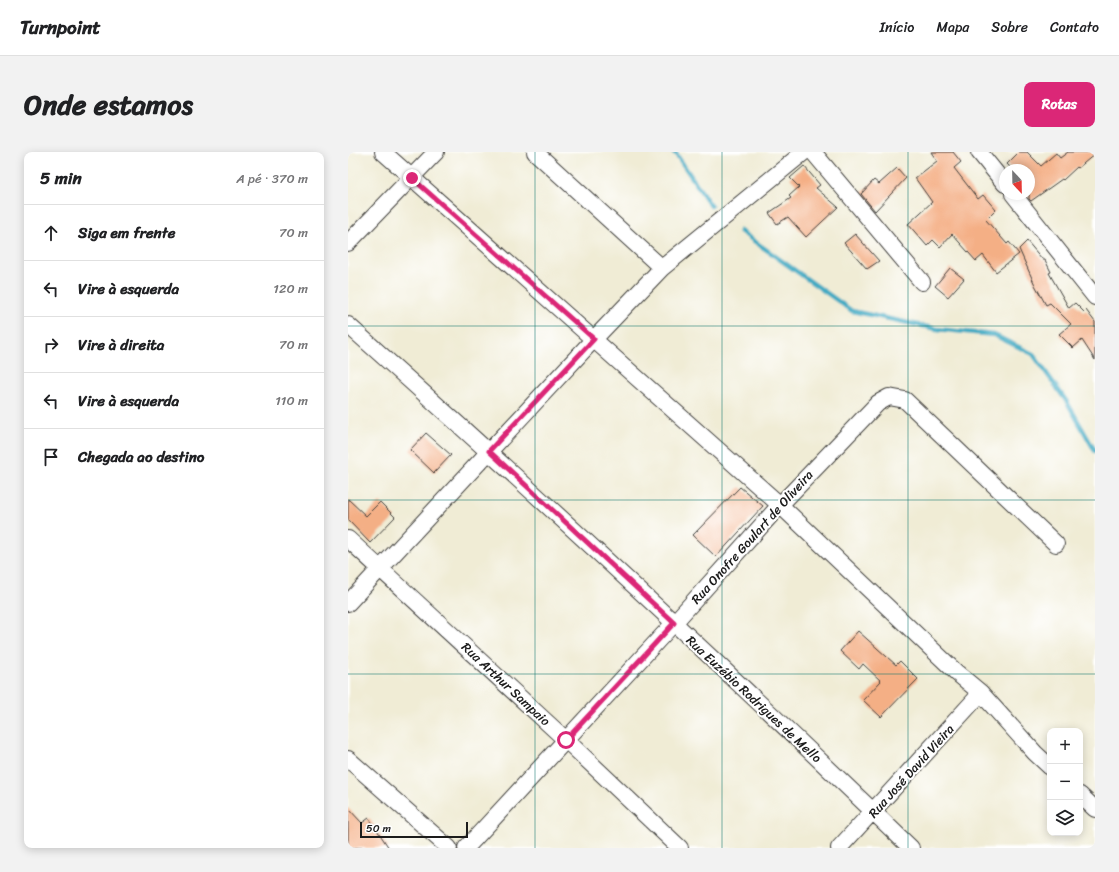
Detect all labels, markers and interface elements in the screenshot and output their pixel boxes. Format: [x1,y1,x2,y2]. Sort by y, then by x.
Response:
text: Turnpoint [20,11,101,44]
text: Início [880,15,914,40]
text: Mapa [936,15,969,40]
text: Sobre [991,15,1028,40]
text: Contato [1050,15,1099,40]
text: Onde estamos [24,80,193,129]
button: Rotas [1024,82,1095,127]
text: 5 min [40,163,82,193]
north arrow [999,164,1035,200]
text: A pé · 370 m [236,167,308,190]
route end [403,169,421,187]
text: Siga em frente [78,220,175,246]
text: 70 m [279,221,308,244]
icon: ahead [40,222,62,244]
text: Vire à esquerda [78,276,179,302]
text: 120 m [273,277,308,300]
icon: left [40,278,62,300]
text: Vire à direita [78,332,164,358]
text: 70 m [279,333,308,356]
icon: right [40,334,62,356]
text: Vire à esquerda [78,388,179,414]
text: 110 m [275,389,308,412]
icon: left [40,390,62,412]
text: Chegada ao destino [78,444,204,470]
icon: arrive [40,446,62,468]
street label: Rua Onofre Goulart de Oliveira [685,464,819,609]
street label: Rua Euzébio Rodrigues de Mello [681,630,828,769]
street label: Rua Arthur Sampaio [456,636,556,732]
street label: Rua José David Vieira [862,718,960,823]
map controls [1047,728,1083,836]
button: + [1047,728,1083,764]
route start [557,731,575,749]
button: − [1047,764,1083,800]
button: layers [1047,800,1083,836]
text: 50 m [366,819,391,838]
scale bar [360,820,468,839]

